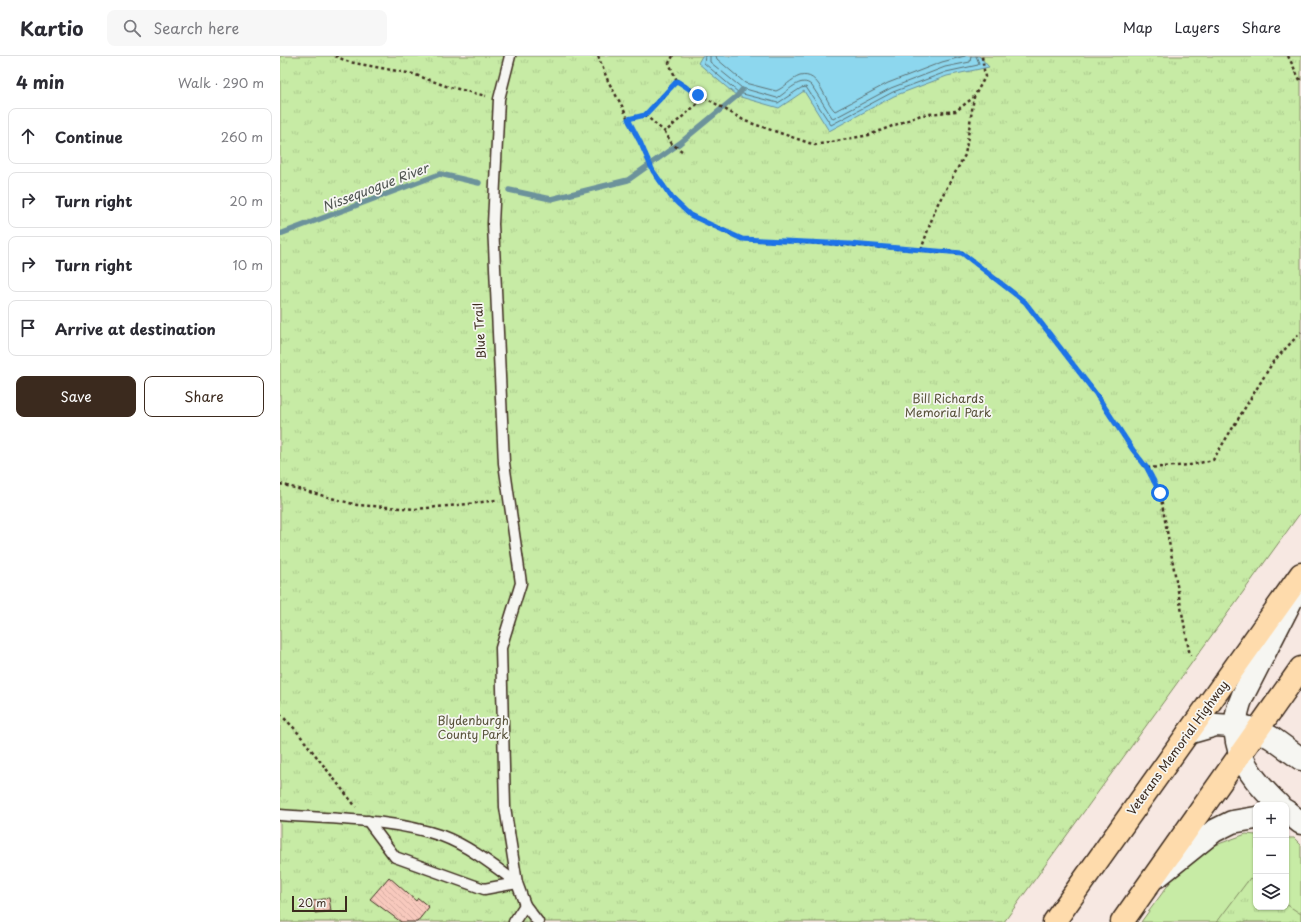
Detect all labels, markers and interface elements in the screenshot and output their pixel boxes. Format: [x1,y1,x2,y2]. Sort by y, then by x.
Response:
search box [107,10,387,46]
text: Kartio [20,14,83,42]
text: Search here [153,16,239,39]
icon: search [121,17,143,39]
text: Map [1123,17,1153,38]
text: Layers [1175,17,1220,38]
text: Share [1242,17,1281,38]
text: 4 min [16,69,64,95]
text: Walk · 290 m [178,73,264,92]
route end [689,86,707,104]
icon: ahead [17,125,39,147]
text: Continue [55,125,123,148]
text: 260 m [221,127,263,146]
water label: Nissequogue River [319,157,433,216]
icon: right [17,189,39,211]
text: Turn right [55,189,132,212]
text: 20 m [229,191,263,210]
icon: right [17,253,39,275]
text: Turn right [55,253,132,276]
text: 10 m [233,255,263,274]
street label: Blue Trail [468,302,490,360]
icon: arrive [17,317,39,339]
text: Arrive at destination [55,317,216,340]
button: Save [16,376,136,417]
button: Share [144,376,264,417]
park label: Bill Richards Memorial Park [905,389,991,421]
route start [1151,484,1169,502]
street label: Veterans Memorial Highway [1122,676,1232,819]
park label: Blydenburgh County Park [437,711,509,743]
map controls [1253,802,1289,910]
button: + [1253,802,1289,838]
button: − [1253,838,1289,874]
button: layers [1253,874,1289,910]
scale bar [292,894,347,913]
text: 20 m [298,894,326,911]

